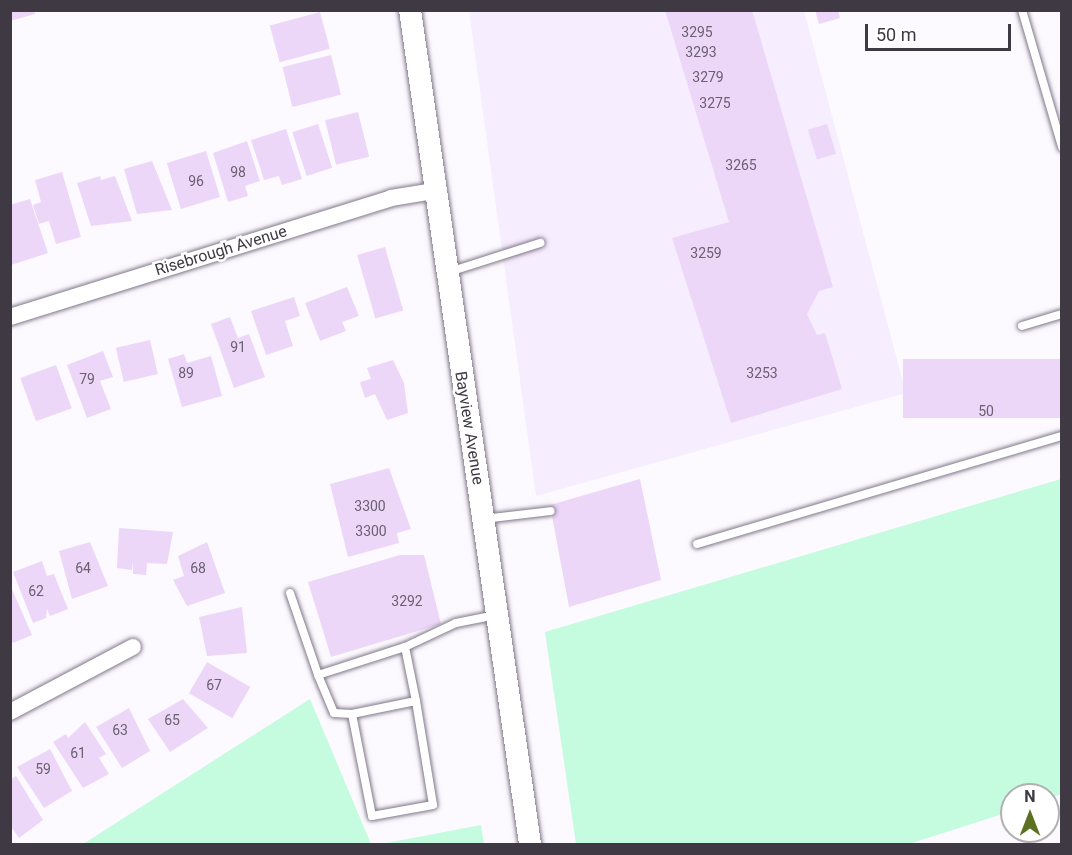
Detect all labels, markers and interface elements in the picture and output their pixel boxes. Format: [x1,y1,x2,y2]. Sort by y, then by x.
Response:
scale bar [868,12,1014,50]
house number: 3295 [681,24,713,40]
text: 50 m [876,24,916,45]
house number: 3293 [685,44,717,60]
house number: 3279 [692,69,724,85]
house number: 3275 [699,95,731,111]
house number: 3265 [725,157,757,173]
house number: 98 [230,164,246,180]
house number: 96 [188,173,204,189]
street label: Risebrough Avenue [153,222,289,280]
house number: 3259 [690,245,722,261]
house number: 91 [230,339,246,355]
house number: 89 [178,365,194,381]
house number: 3253 [746,365,778,381]
street label: Bayview Avenue [451,370,487,486]
house number: 79 [79,371,95,387]
house number: 50 [978,403,994,419]
house number: 3300 [354,498,386,514]
house number: 3300 [355,523,387,539]
house number: 64 [75,560,91,576]
house number: 68 [190,560,206,576]
house number: 62 [28,583,44,599]
house number: 3292 [391,593,423,609]
house number: 67 [206,677,222,693]
house number: 65 [164,712,180,728]
house number: 63 [112,722,128,738]
house number: 61 [70,745,86,761]
house number: 59 [35,761,51,777]
north arrow [1000,783,1060,843]
text: N [1024,787,1036,806]

